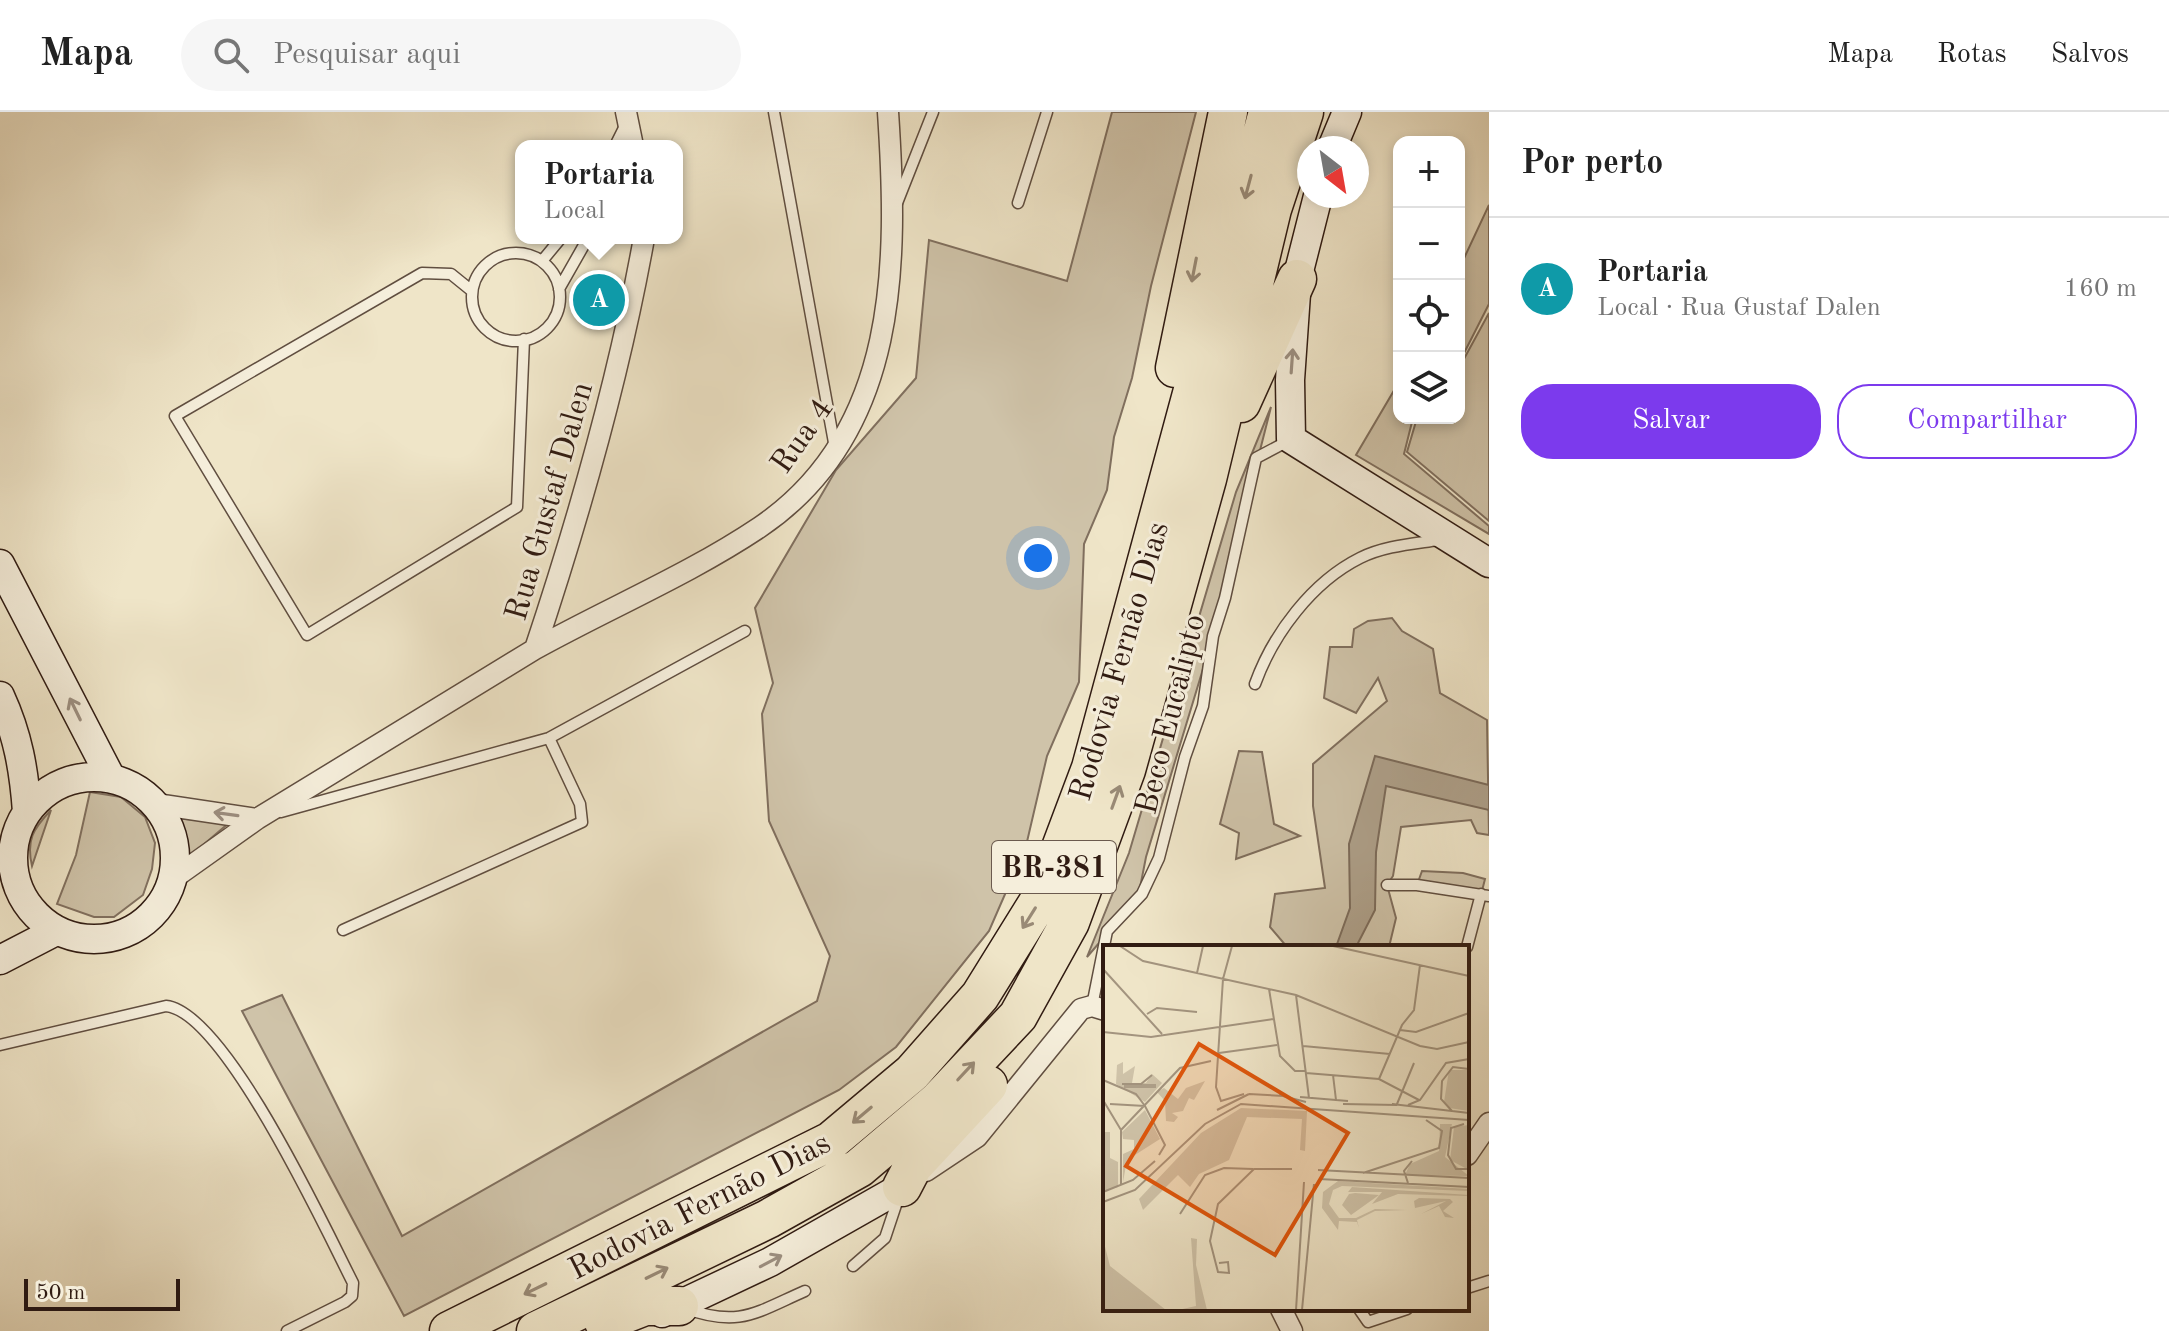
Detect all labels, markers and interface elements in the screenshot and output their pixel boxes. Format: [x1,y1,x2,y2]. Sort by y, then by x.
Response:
search box [181,19,741,91]
icon: search [209,33,253,77]
text: Mapa [40,36,133,74]
text: Pesquisar aqui [273,40,461,70]
text: Mapa [1827,41,1893,69]
text: Rotas [1937,41,2007,69]
text: Salvos [2051,41,2129,69]
north arrow [1297,136,1369,208]
map controls [1393,136,1465,424]
button: + [1393,136,1465,208]
popup [515,140,683,244]
text: Por perto [1521,147,1663,181]
text: Portaria [544,161,654,191]
one-way arrow [1239,174,1254,200]
text: Local [544,198,605,224]
button: − [1393,208,1465,280]
one-way arrow [1186,257,1201,283]
text: Portaria [1597,258,1708,288]
pin: A [573,270,625,330]
text: A [1537,276,1557,302]
text: 160 m [2064,276,2137,302]
button: locate [1393,280,1465,352]
text: Local · Rua Gustaf Dalen [1597,295,1881,321]
one-way arrow [1284,348,1299,375]
button: layers [1393,352,1465,424]
street label: Rua Gustaf Dalen [501,379,600,625]
button: Salvar [1521,384,1821,459]
button: Compartilhar [1837,384,2137,459]
street label: Rua 4 [766,393,840,480]
street label: Rodovia Fernão Dias [1066,519,1176,805]
your location [1018,538,1058,578]
street label: Beco Eucalipto [1132,611,1212,818]
one-way arrow [67,697,82,721]
one-way arrow [1109,785,1124,810]
one-way arrow [214,806,239,821]
road number: BR-381 [992,841,1116,893]
one-way arrow [1020,906,1036,929]
inset map [1103,945,1469,1311]
one-way arrow [956,1061,975,1081]
one-way arrow [852,1106,873,1124]
street label: Rodovia Fernão Dias [564,1128,836,1287]
one-way arrow [759,1252,783,1268]
one-way arrow [645,1265,669,1280]
scale bar [24,1275,180,1311]
text: 50 m [36,1282,85,1304]
one-way arrow [523,1282,547,1297]

